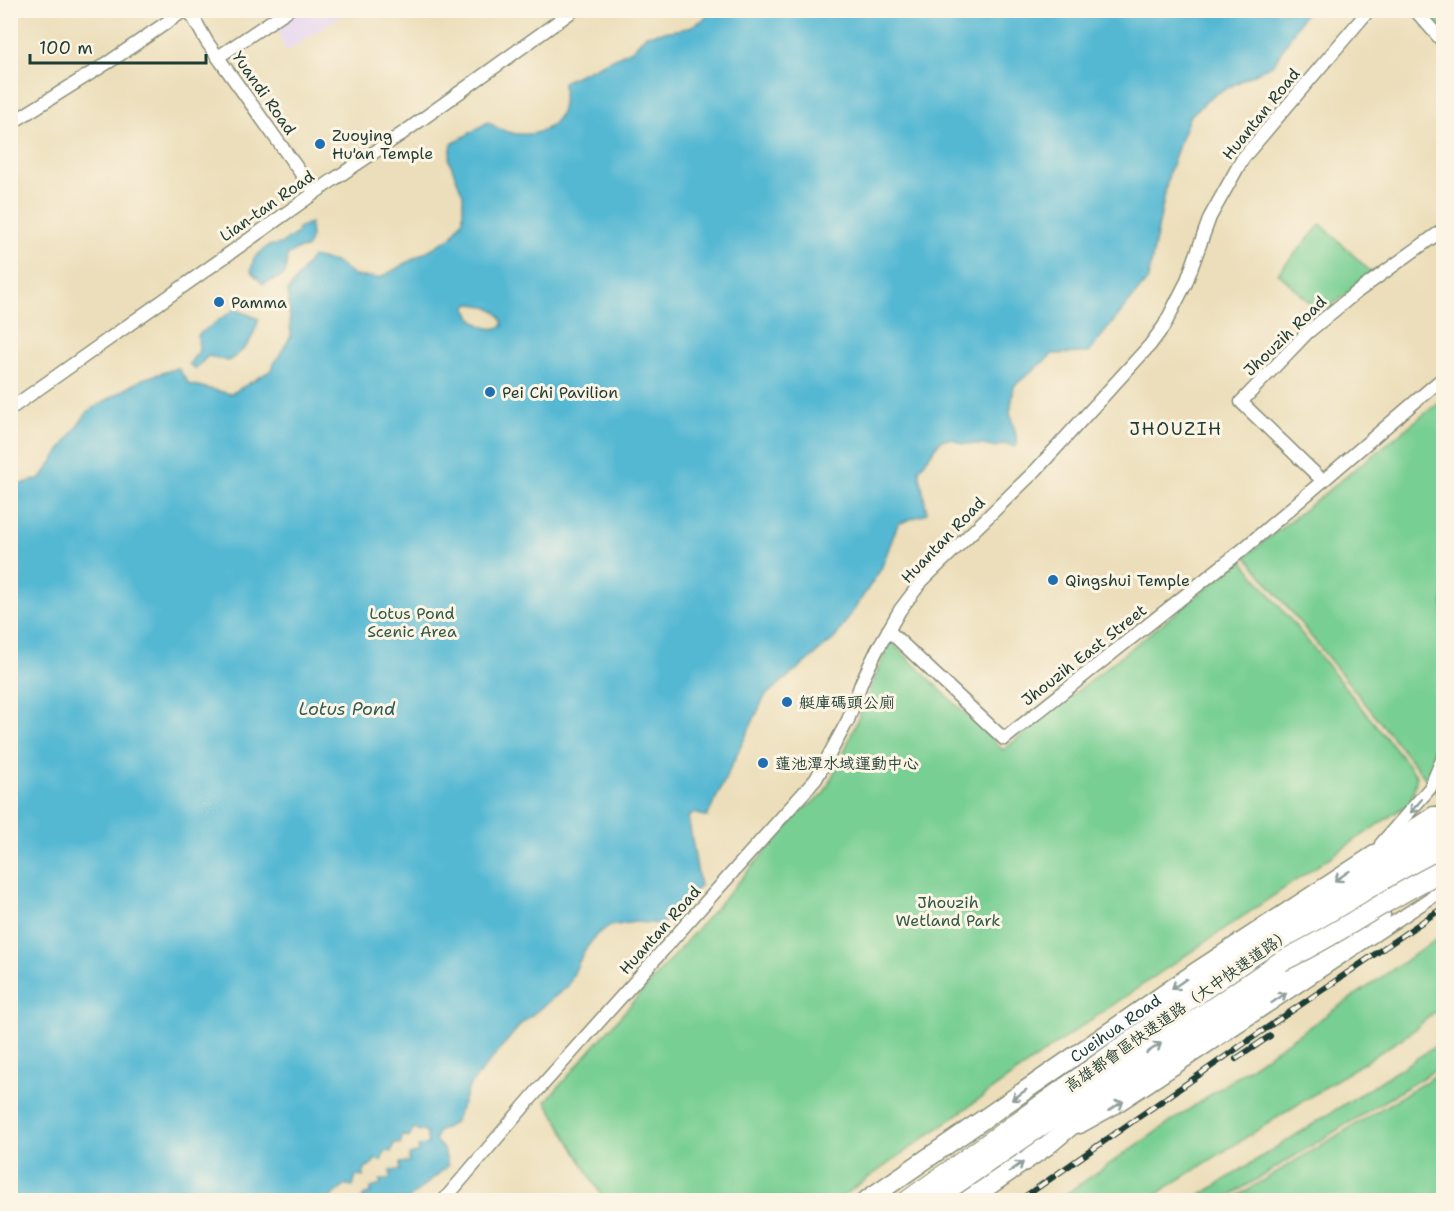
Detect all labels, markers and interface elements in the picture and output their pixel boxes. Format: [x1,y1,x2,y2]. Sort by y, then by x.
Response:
scale bar [30,27,206,65]
text: 100 m [39,36,93,60]
street label: Yuandi Road [227,47,301,139]
street label: Huantan Road [1218,64,1304,164]
place label: Zuoying Hu'an Temple [332,125,433,164]
marker: Zuoying Hu'an Temple [313,137,327,151]
street label: Lian-tan Road [216,166,318,246]
street label: Jhouzih Road [1239,291,1331,381]
place label: Pamma [231,292,287,313]
marker: Pamma [212,295,226,309]
place label: Pei Chi Pavilion [502,382,618,403]
marker: Pei Chi Pavilion [483,385,497,399]
district label: JHOUZIH [1129,417,1223,441]
street label: Huantan Road [896,492,990,588]
place label: Qingshui Temple [1065,570,1190,591]
marker: Qingshui Temple [1046,573,1060,587]
street label: Jhouzih East Street [1017,599,1151,711]
park label: Lotus Pond Scenic Area [367,603,457,642]
place label: 艇庫碼頭公廁 [799,692,895,713]
marker: 艇庫碼頭公廁 [780,695,794,709]
water label: Lotus Pond [298,697,396,721]
place label: 蓮池潭水域運動中心 [775,753,919,774]
marker: 蓮池潭水域運動中心 [756,756,770,770]
one-way arrow [1409,798,1423,813]
one-way arrow [1334,870,1350,882]
street label: Huantan Road [615,881,705,979]
park label: Jhouzih Wetland Park [896,892,1000,931]
street label: 高雄都會區快速道路（大中快速道路） [1061,923,1295,1097]
one-way arrow [1172,978,1188,990]
street label: Cueihua Road [1066,989,1165,1067]
one-way arrow [1270,992,1287,1004]
one-way arrow [1145,1042,1161,1054]
one-way arrow [1011,1089,1027,1101]
one-way arrow [1108,1099,1125,1112]
one-way arrow [1007,1161,1023,1173]

